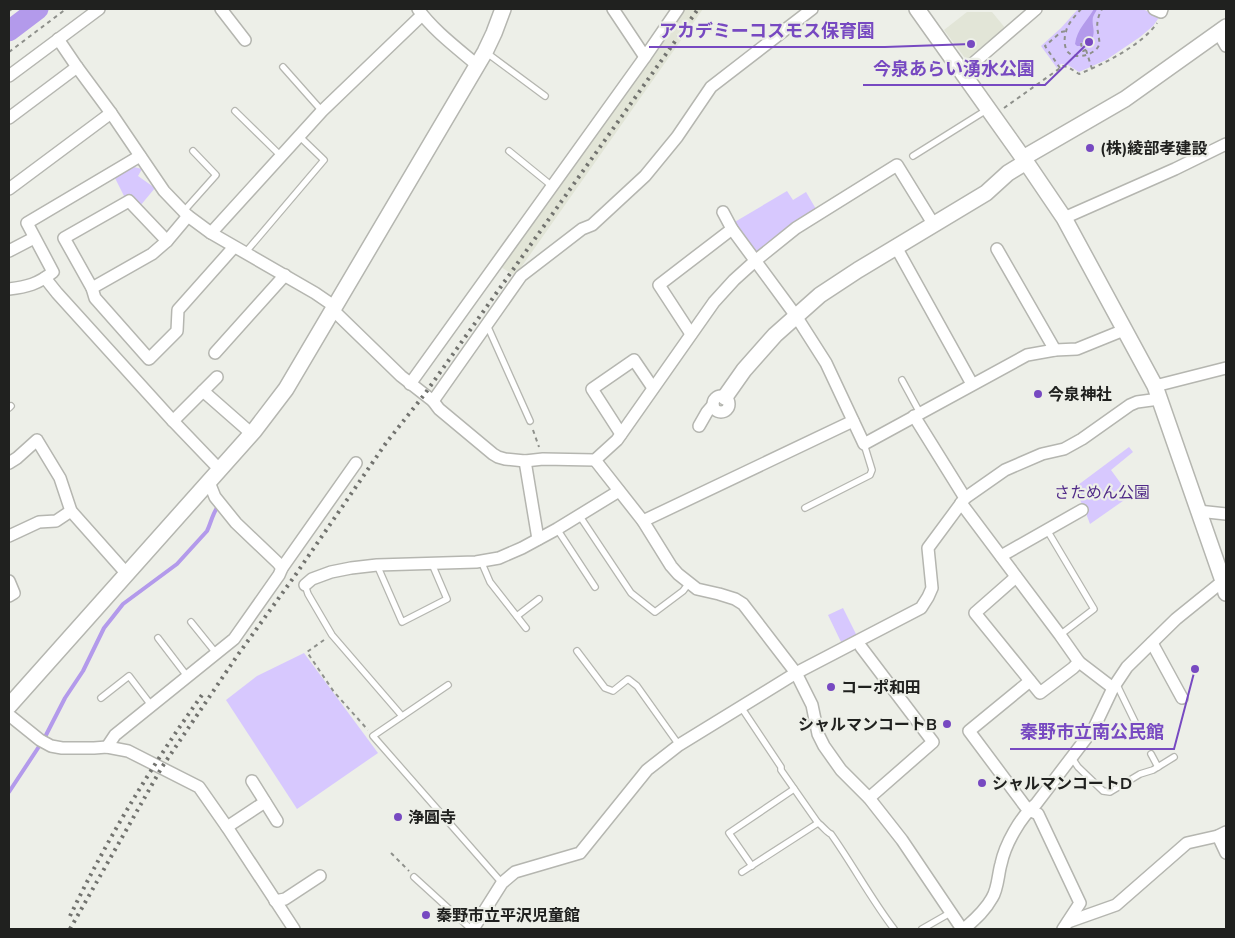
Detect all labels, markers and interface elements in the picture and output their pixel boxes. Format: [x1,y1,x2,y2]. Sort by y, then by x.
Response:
callout: アカデミーコスモス保育園 [649,14,885,47]
text: アカデミーコスモス保育園 [659,19,875,43]
callout: 今泉あらい湧水公園 [863,52,1045,85]
text: 今泉あらい湧水公園 [873,57,1035,81]
place label: (株)綾部孝建設 [1100,138,1207,160]
marker: (株)綾部孝建設 [1084,142,1096,154]
place label: 今泉神社 [1048,384,1112,406]
marker: 今泉神社 [1032,388,1044,400]
park label: さためん公園 [1054,482,1150,504]
place label: コーポ和田 [841,677,921,699]
marker: コーポ和田 [825,681,837,693]
place label: シャルマンコートB [798,714,937,736]
callout: 秦野市立南公民館 [1010,716,1174,749]
marker: シャルマンコートB [941,718,953,730]
text: 秦野市立南公民館 [1020,720,1164,744]
place label: シャルマンコートD [992,773,1132,795]
marker: シャルマンコートD [976,777,988,789]
place label: 浄圓寺 [408,807,456,829]
marker: 浄圓寺 [392,811,404,823]
place label: 秦野市立平沢児童館 [436,905,580,927]
marker: 秦野市立平沢児童館 [420,909,432,921]

